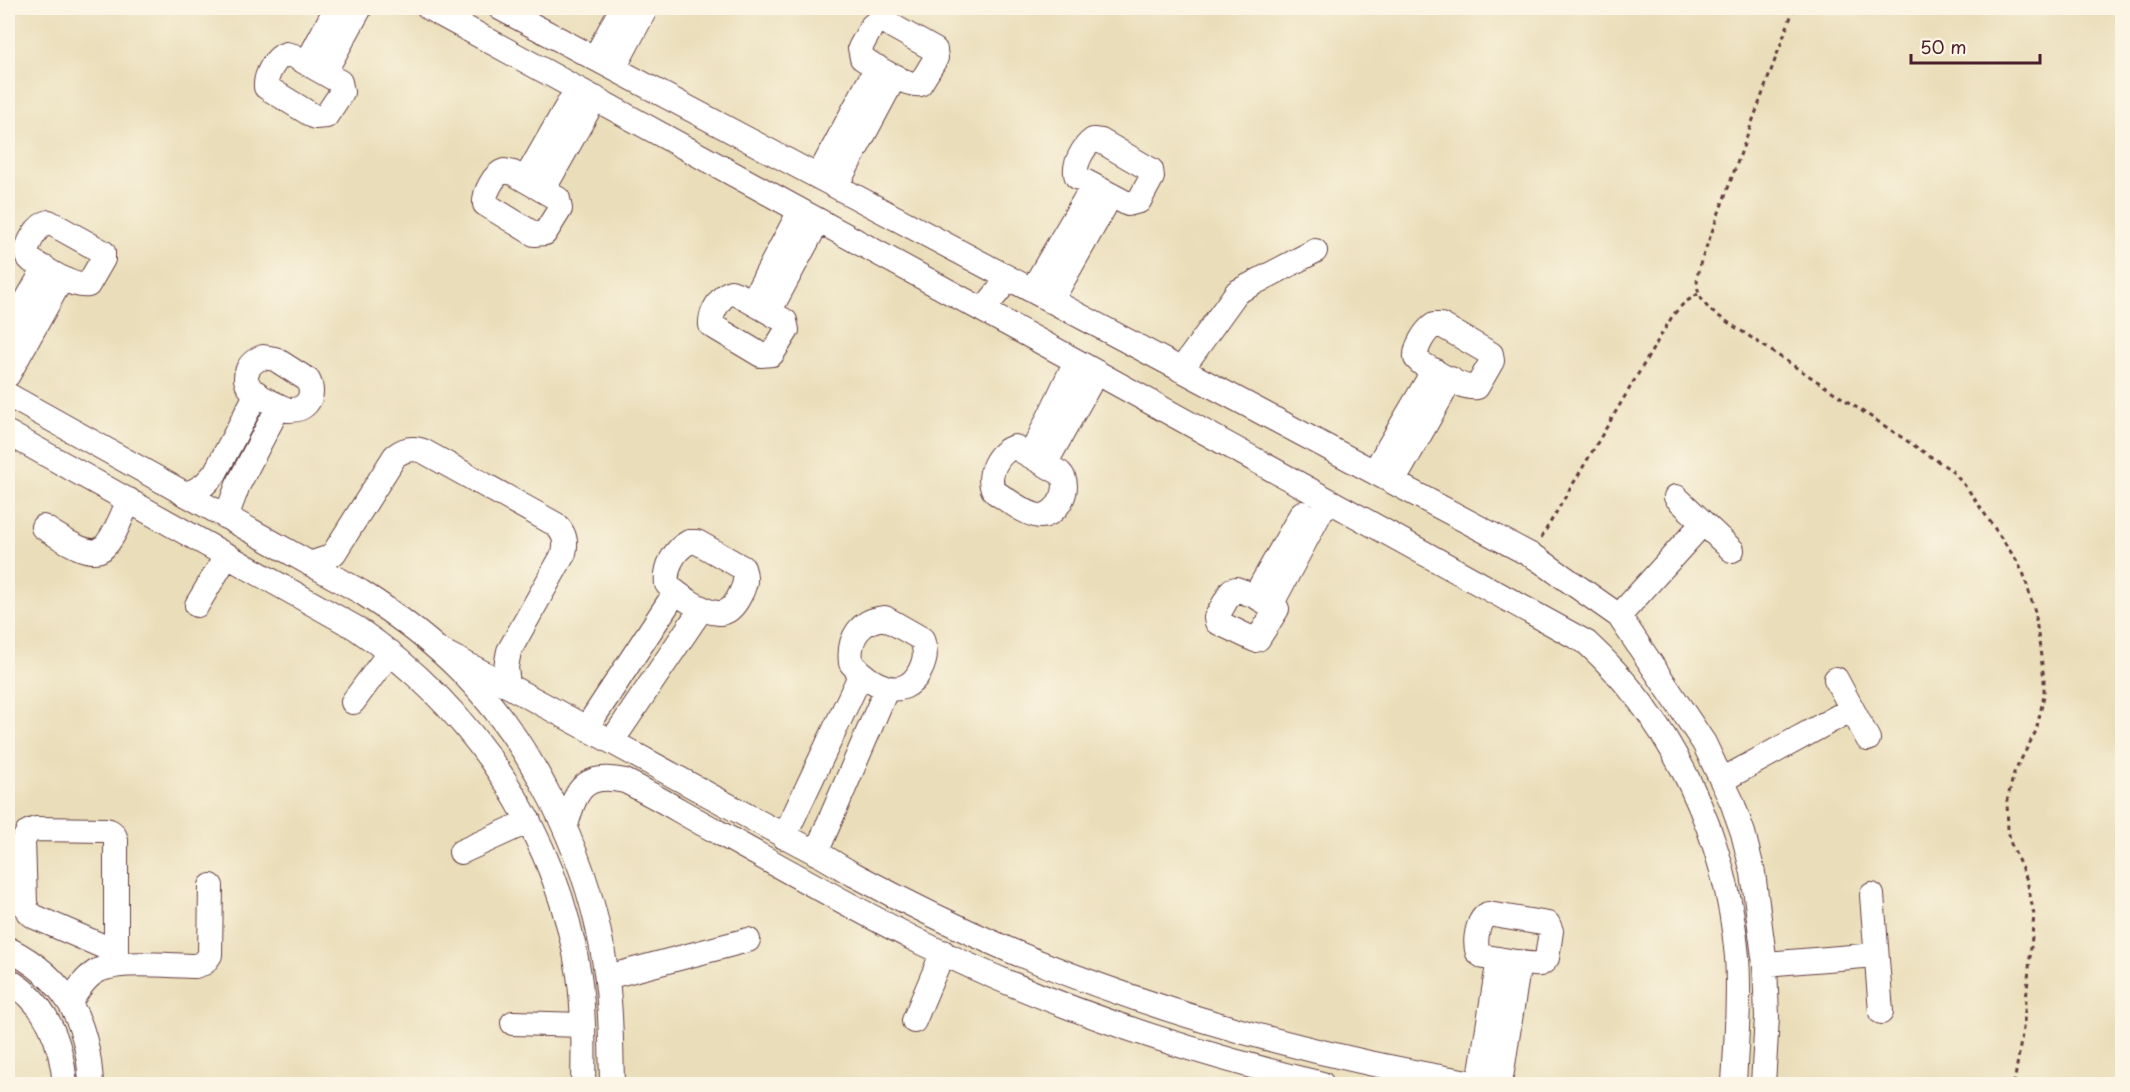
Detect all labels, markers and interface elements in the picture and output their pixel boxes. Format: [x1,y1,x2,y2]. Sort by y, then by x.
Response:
scale bar [1911,27,2040,65]
text: 50 m [1920,33,1967,60]

